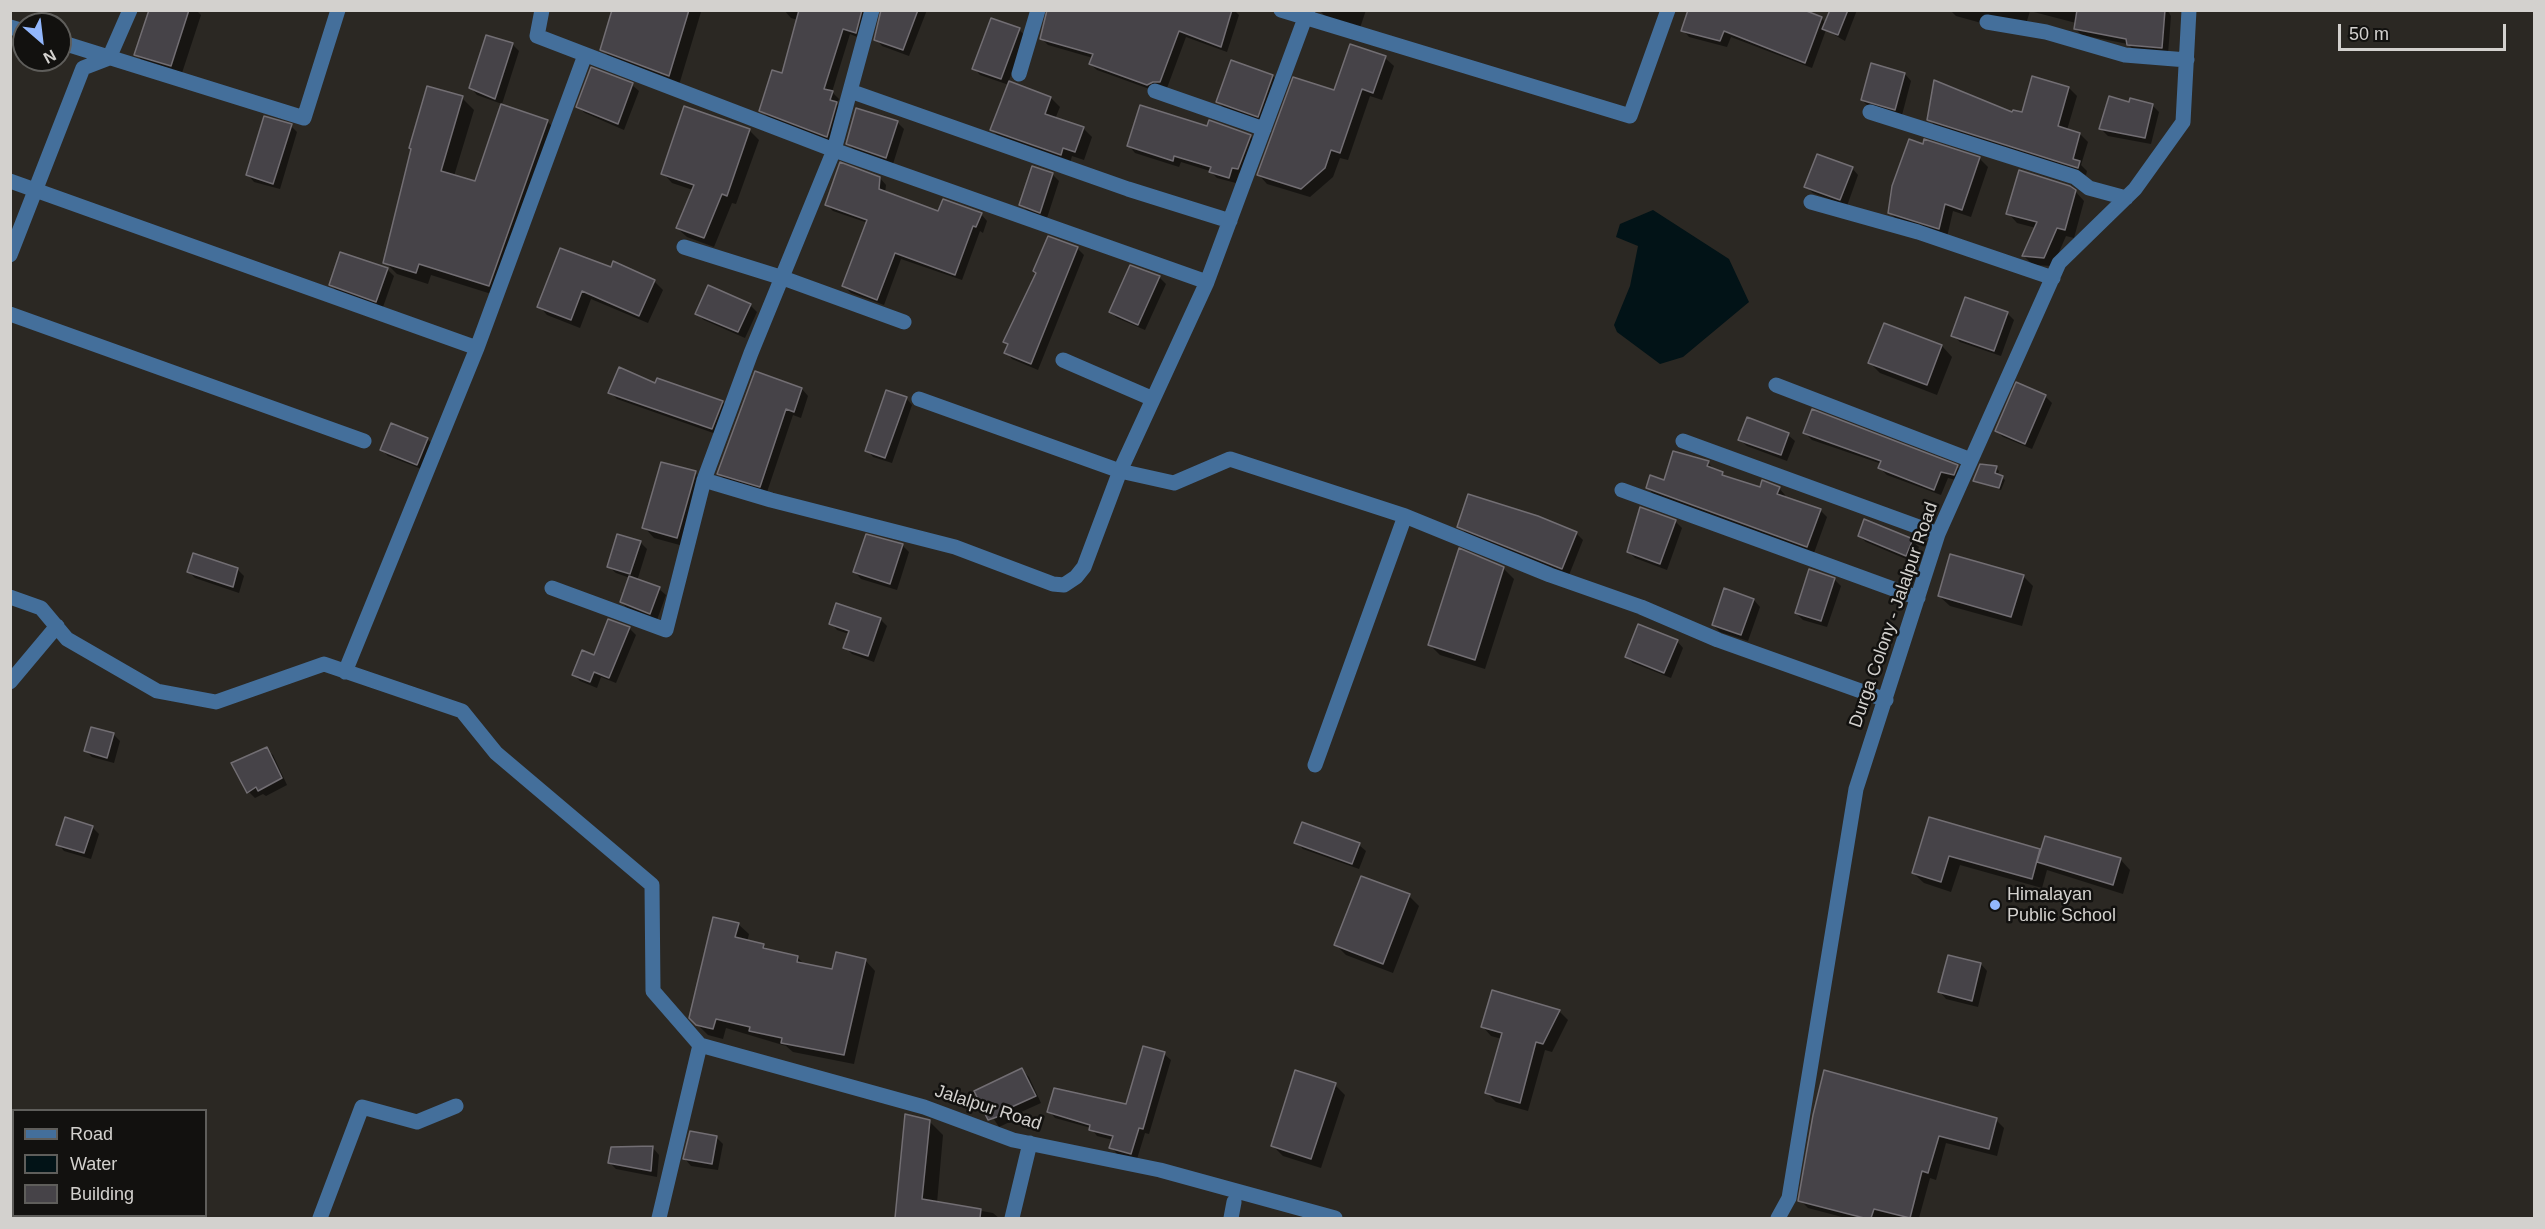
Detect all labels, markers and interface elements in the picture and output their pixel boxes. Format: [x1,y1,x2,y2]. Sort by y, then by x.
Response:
north arrow [12,12,72,72]
scale bar [2341,12,2509,50]
text: 50 m [2349,24,2389,44]
text: N [41,46,59,67]
street label: Durga Colony - Jalalpur Road [1845,499,1943,731]
place label: Himalayan Public School [2007,884,2116,926]
marker: Himalayan Public School [1988,898,2002,912]
street label: Jalalpur Road [932,1081,1044,1135]
legend [12,1109,207,1217]
text: Road [70,1124,113,1144]
text: Water [70,1154,117,1174]
text: Building [70,1184,134,1204]

